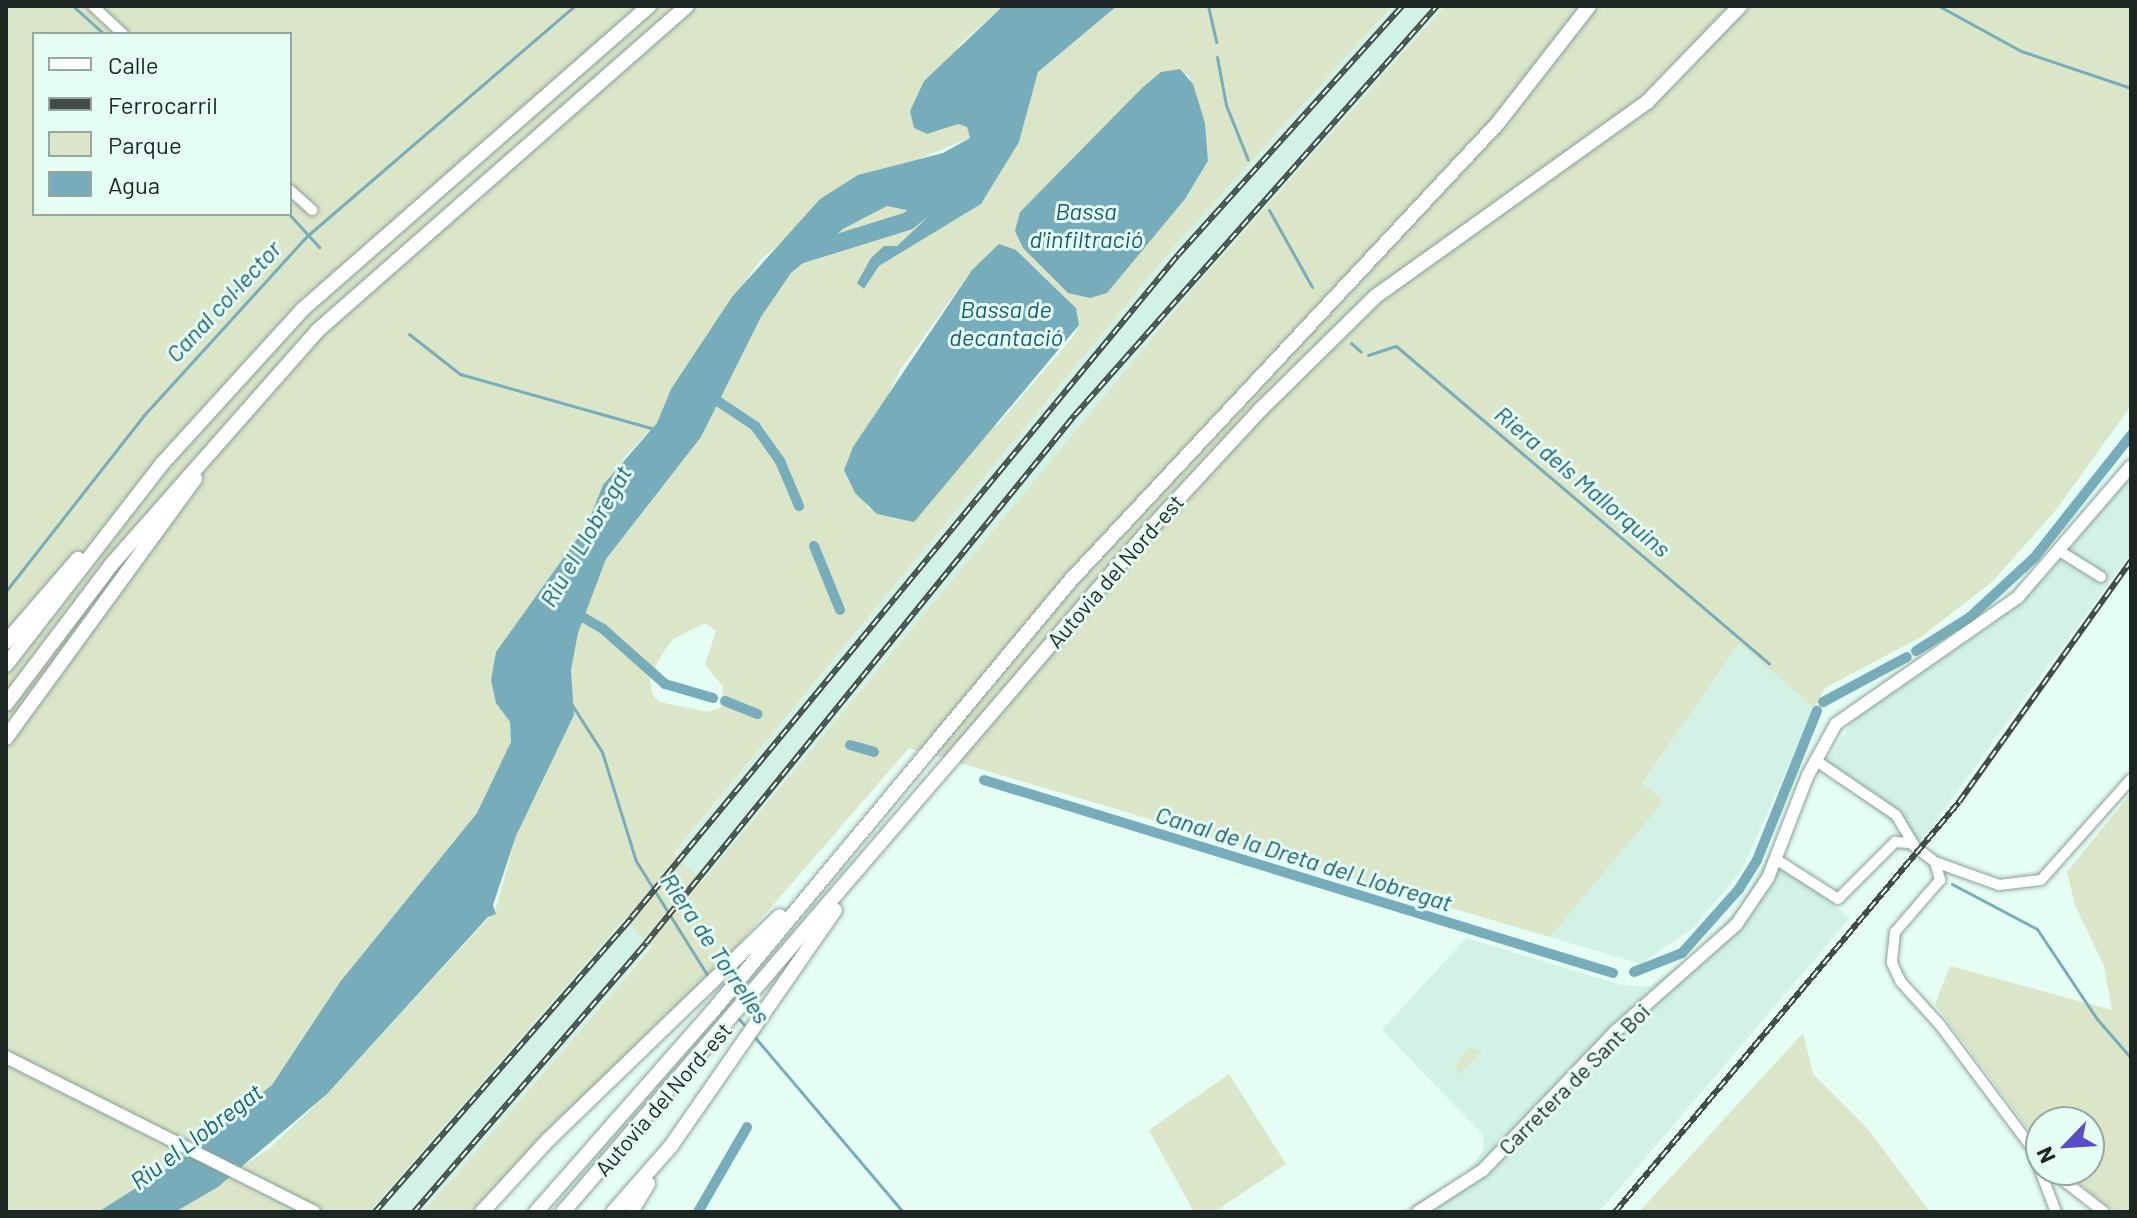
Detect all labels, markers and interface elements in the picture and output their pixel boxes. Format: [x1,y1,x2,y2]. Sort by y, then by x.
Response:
legend [32,32,292,216]
text: Calle [108,50,159,79]
text: Ferrocarril [108,90,218,119]
text: Parque [108,130,182,159]
text: Agua [108,170,160,199]
water label: Bassa d'infiltració [1029,197,1143,253]
water label: Canal col·lector [159,234,287,368]
water label: Bassa de decantació [949,295,1063,351]
water label: Riera dels Mallorquins [1489,399,1677,563]
water label: Riu el Llobregat [533,460,637,612]
street label: Autovia del Nord-est [1041,489,1189,653]
water label: Canal de la Dreta del Llobregat [1152,799,1456,917]
water label: Riera de Torrelles [655,867,777,1029]
street label: Carretera de Sant Boi [1493,998,1655,1160]
street label: Autovia del Nord-est [589,1017,737,1181]
water label: Riu el Llobregat [124,1077,268,1195]
north arrow [2025,1106,2105,1186]
text: N [2030,1143,2060,1167]

